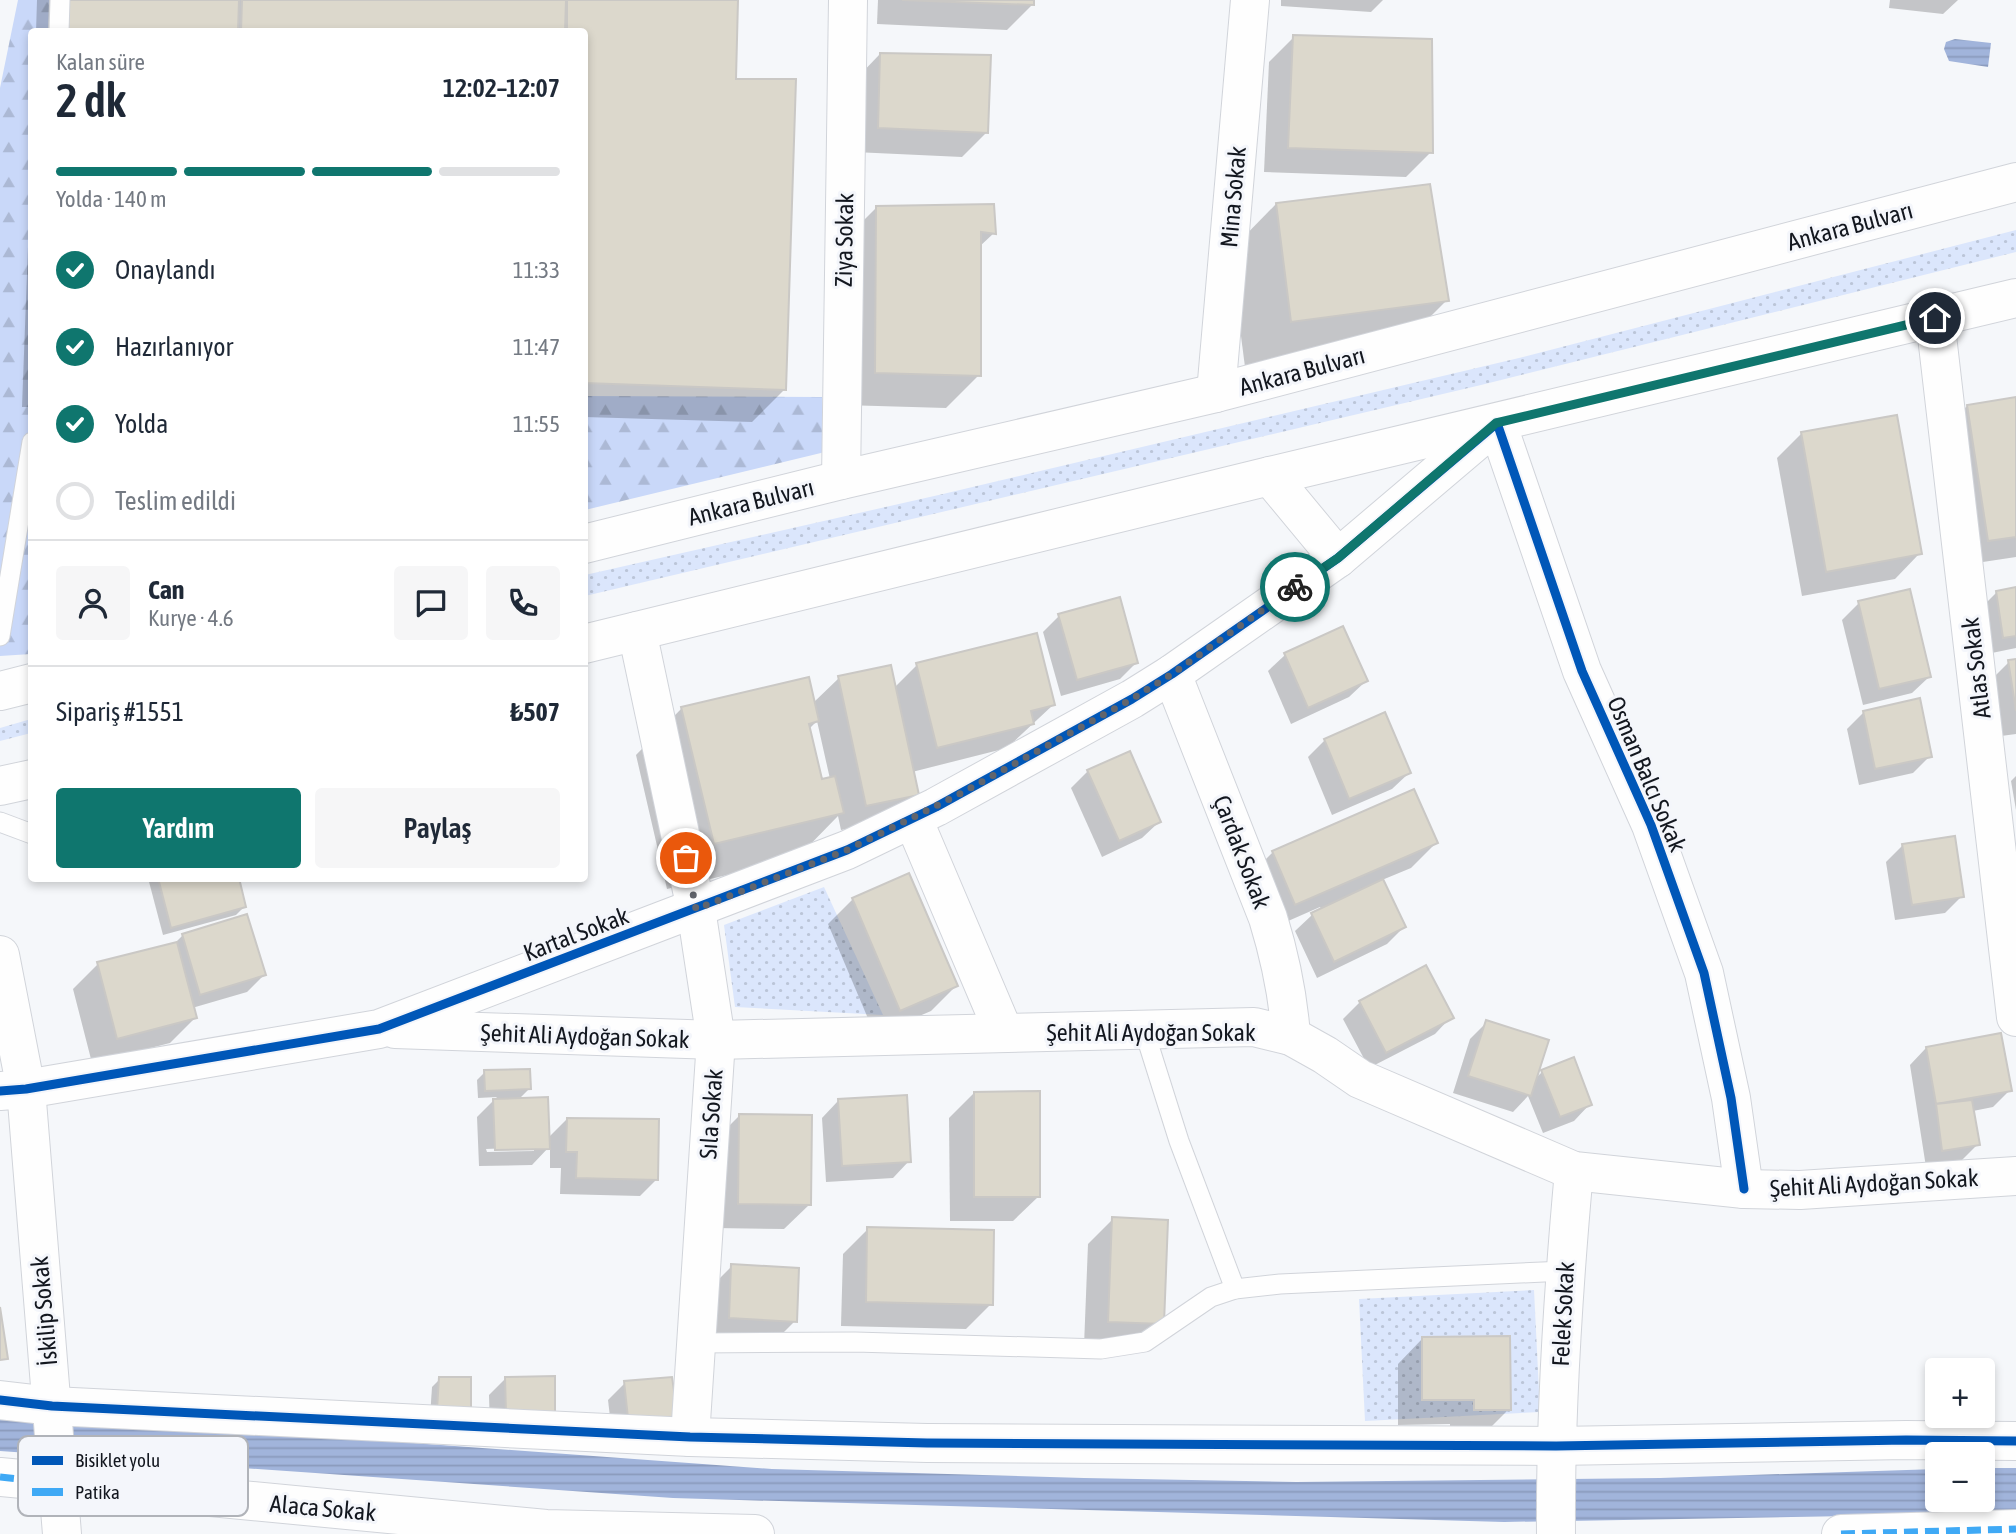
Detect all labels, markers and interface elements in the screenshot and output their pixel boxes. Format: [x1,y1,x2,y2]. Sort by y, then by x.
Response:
text: Kalan süre [56,49,145,75]
text: 12:02–12:07 [443,73,560,103]
text: 2 dk [56,74,126,127]
street label: Mina Sokak [1215,145,1251,249]
text: Yolda · 140 m [56,186,167,212]
street label: Ziya Sokak [830,192,858,287]
street label: Ankara Bulvarı [1784,196,1916,256]
icon: check [56,251,94,289]
text: Onaylandı [115,255,216,285]
text: 11:33 [513,257,560,283]
pin [1905,288,1965,348]
icon: home [1916,299,1954,337]
icon: check [56,328,94,366]
text: Hazırlanıyor [115,332,233,362]
text: 11:47 [513,334,560,360]
street label: Ankara Bulvarı [1236,341,1368,401]
icon: check [56,405,94,443]
text: Yolda [115,409,168,439]
text: 11:55 [513,411,560,437]
street label: Ankara Bulvarı [685,473,817,531]
text: Teslim edildi [115,486,236,516]
courier [1260,552,1330,622]
button: person [56,566,130,640]
button: chat [394,566,468,640]
button: phone [486,566,560,640]
icon: bike [1276,568,1314,606]
text: Can [148,575,184,605]
text: Kurye · 4.6 [148,605,234,631]
street label: Atlas Sokak [1956,616,1996,720]
street label: Osman Balcı Sokak [1602,692,1692,856]
text: Sipariş #1551 [56,697,184,727]
text: ₺507 [510,697,560,727]
button: Yardım [56,788,301,868]
button: Paylaş [315,788,560,868]
street label: Çardak Sokak [1208,792,1276,913]
pin [656,828,716,888]
icon: bag [667,839,705,877]
street label: Kartal Sokak [520,901,633,966]
street label: Şehit Ali Aydoğan Sokak [480,1019,690,1053]
street label: Şehit Ali Aydoğan Sokak [1047,1019,1256,1046]
street label: Sıla Sokak [694,1068,728,1160]
street label: Şehit Ali Aydoğan Sokak [1769,1164,1979,1202]
street label: İskilip Sokak [26,1255,62,1367]
street label: Felek Sokak [1547,1261,1579,1367]
map controls [1925,1358,1995,1512]
button: + [1925,1358,1995,1428]
legend [18,1436,248,1516]
button: − [1925,1442,1995,1512]
text: Bisiklet yolu [75,1449,160,1471]
text: Patika [75,1481,120,1503]
street label: Alaca Sokak [269,1490,378,1526]

